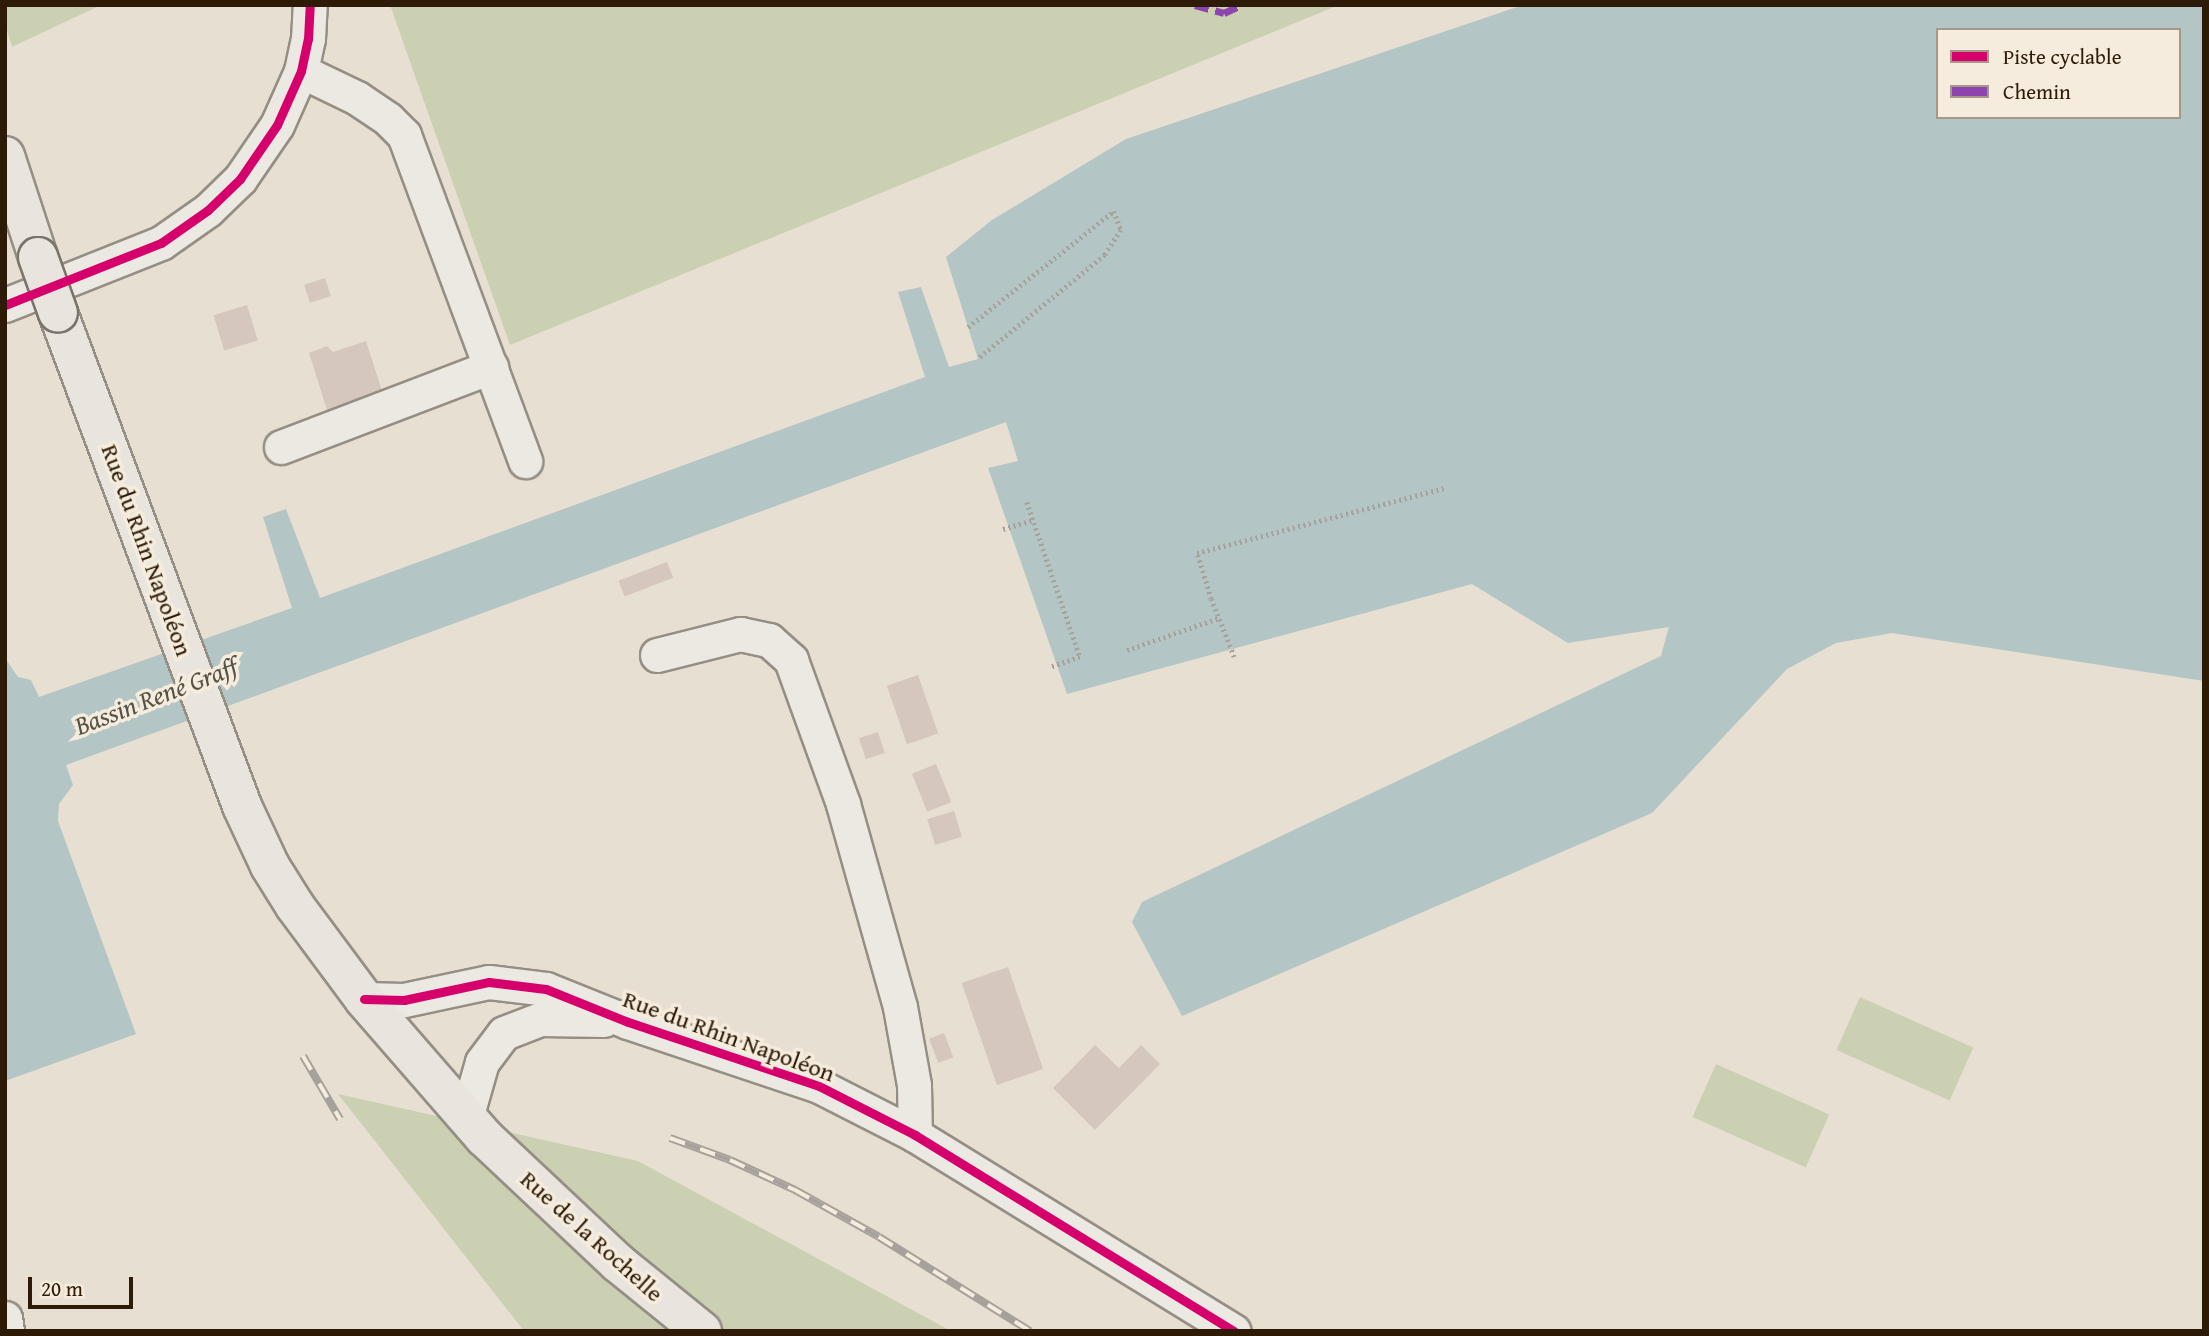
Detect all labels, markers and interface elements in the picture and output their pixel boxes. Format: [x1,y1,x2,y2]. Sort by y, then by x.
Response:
legend [1936,28,2181,119]
text: Piste cyclable [2003,41,2122,72]
text: Chemin [2003,76,2071,107]
street label: Rue du Rhin Napoléon [95,440,199,660]
water label: Bassin René Graff [70,651,242,741]
street label: Rue du Rhin Napoléon [619,984,839,1088]
street label: Rue de la Rochelle [515,1164,669,1308]
scale bar [32,1262,136,1306]
text: 20 m [41,1273,83,1304]

